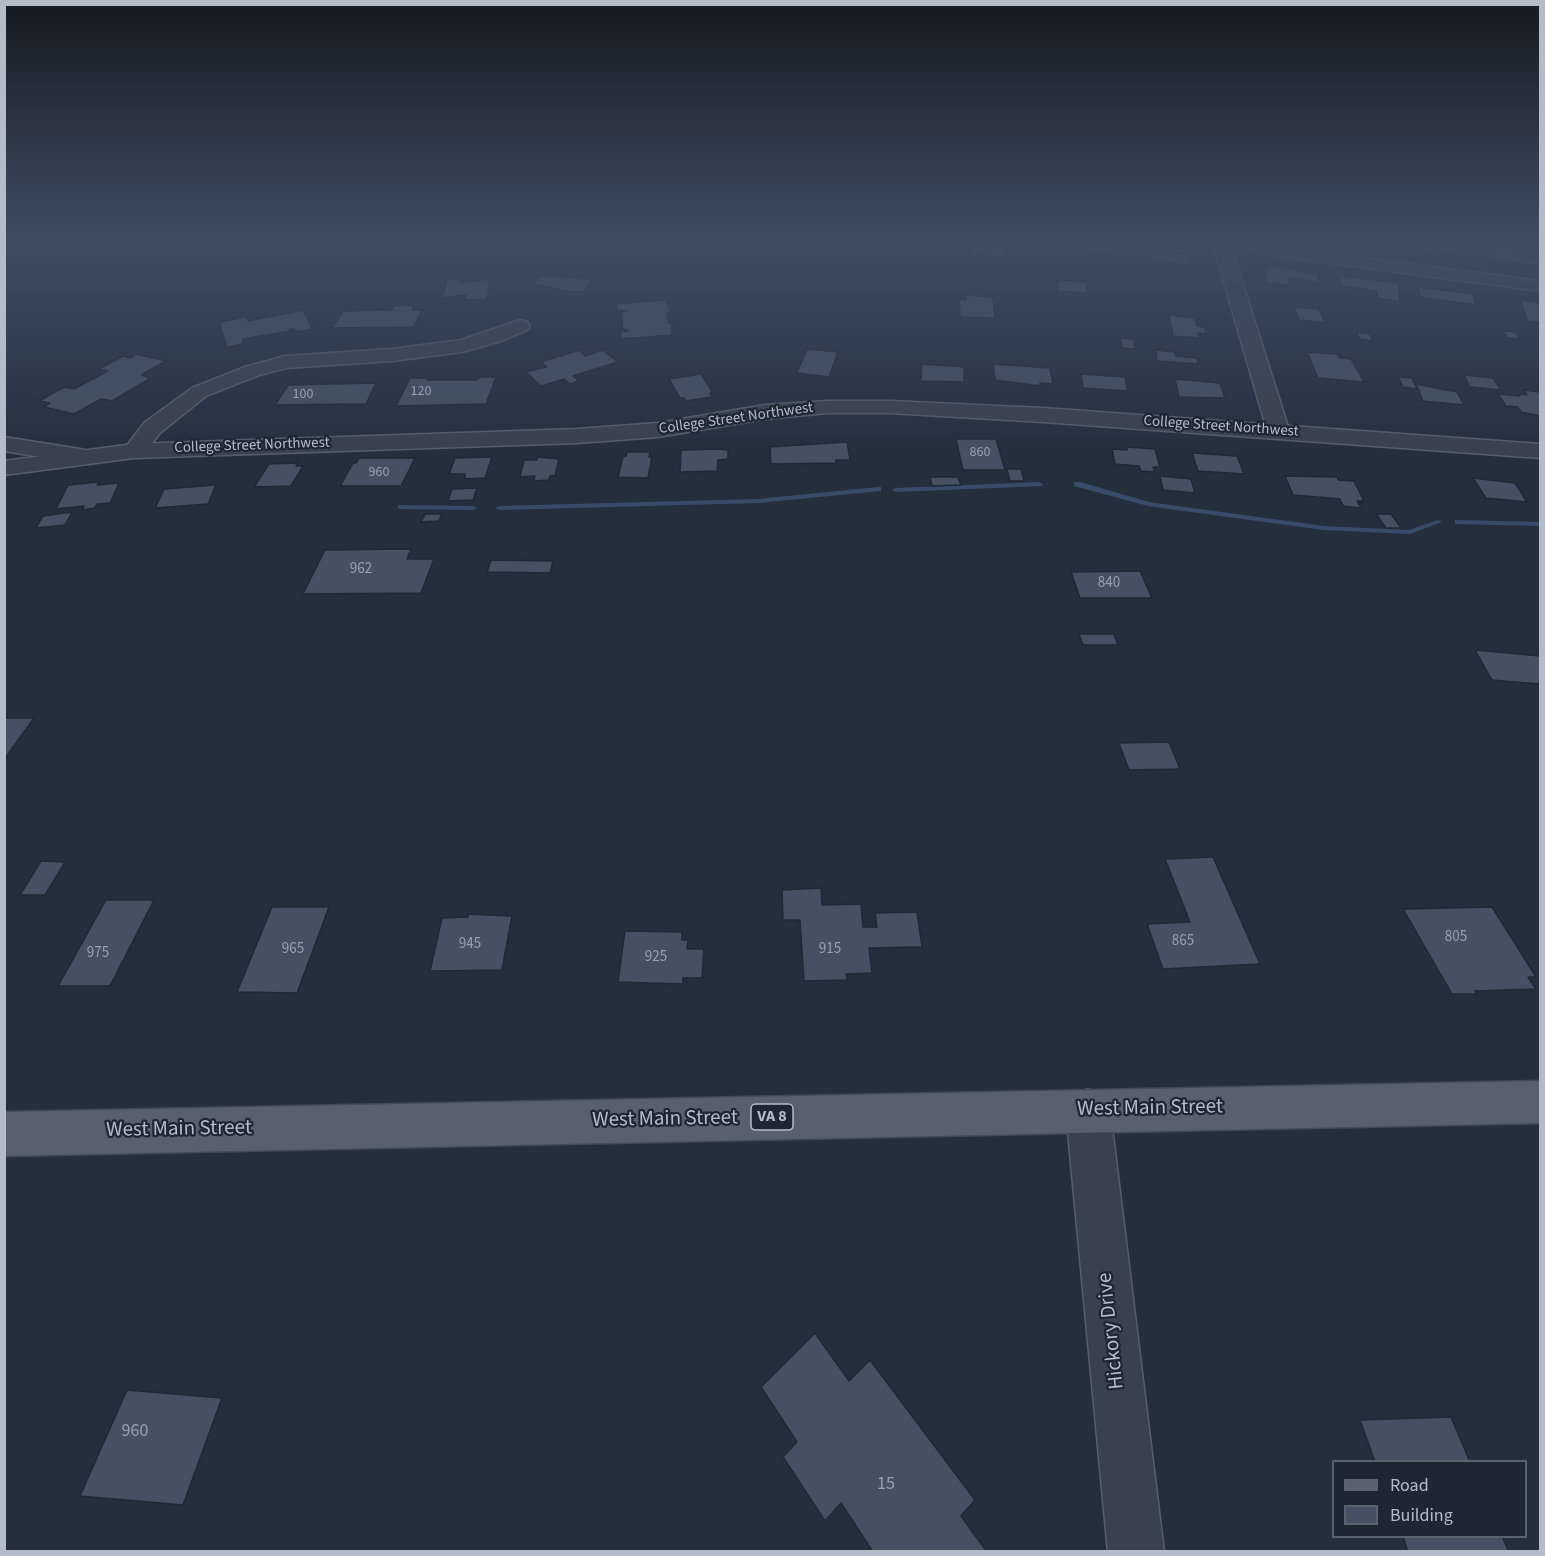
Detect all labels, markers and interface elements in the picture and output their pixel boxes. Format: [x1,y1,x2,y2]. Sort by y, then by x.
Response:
house number: 120 [411,384,431,400]
house number: 100 [293,387,313,403]
street label: College Street Northwest [658,399,814,439]
street label: College Street Northwest [1143,413,1299,441]
street label: College Street Northwest [174,434,330,458]
house number: 860 [970,445,990,461]
house number: 960 [369,465,389,481]
house number: 962 [350,561,372,579]
house number: 840 [1098,575,1120,593]
house number: 805 [1445,929,1467,947]
house number: 865 [1172,933,1194,951]
house number: 945 [459,936,481,954]
house number: 965 [282,941,304,959]
house number: 915 [819,941,841,959]
house number: 975 [87,945,109,963]
house number: 925 [645,949,667,967]
street label: West Main Street [1077,1095,1223,1123]
road number: VA 8 [751,1104,793,1130]
street label: West Main Street [592,1106,738,1134]
street label: West Main Street [106,1116,252,1144]
street label: Hickory Drive [1093,1271,1131,1391]
house number: 960 [122,1421,148,1443]
legend [1332,1460,1527,1538]
text: Road [1390,1473,1429,1498]
house number: 15 [877,1474,895,1496]
text: Building [1390,1503,1453,1528]

